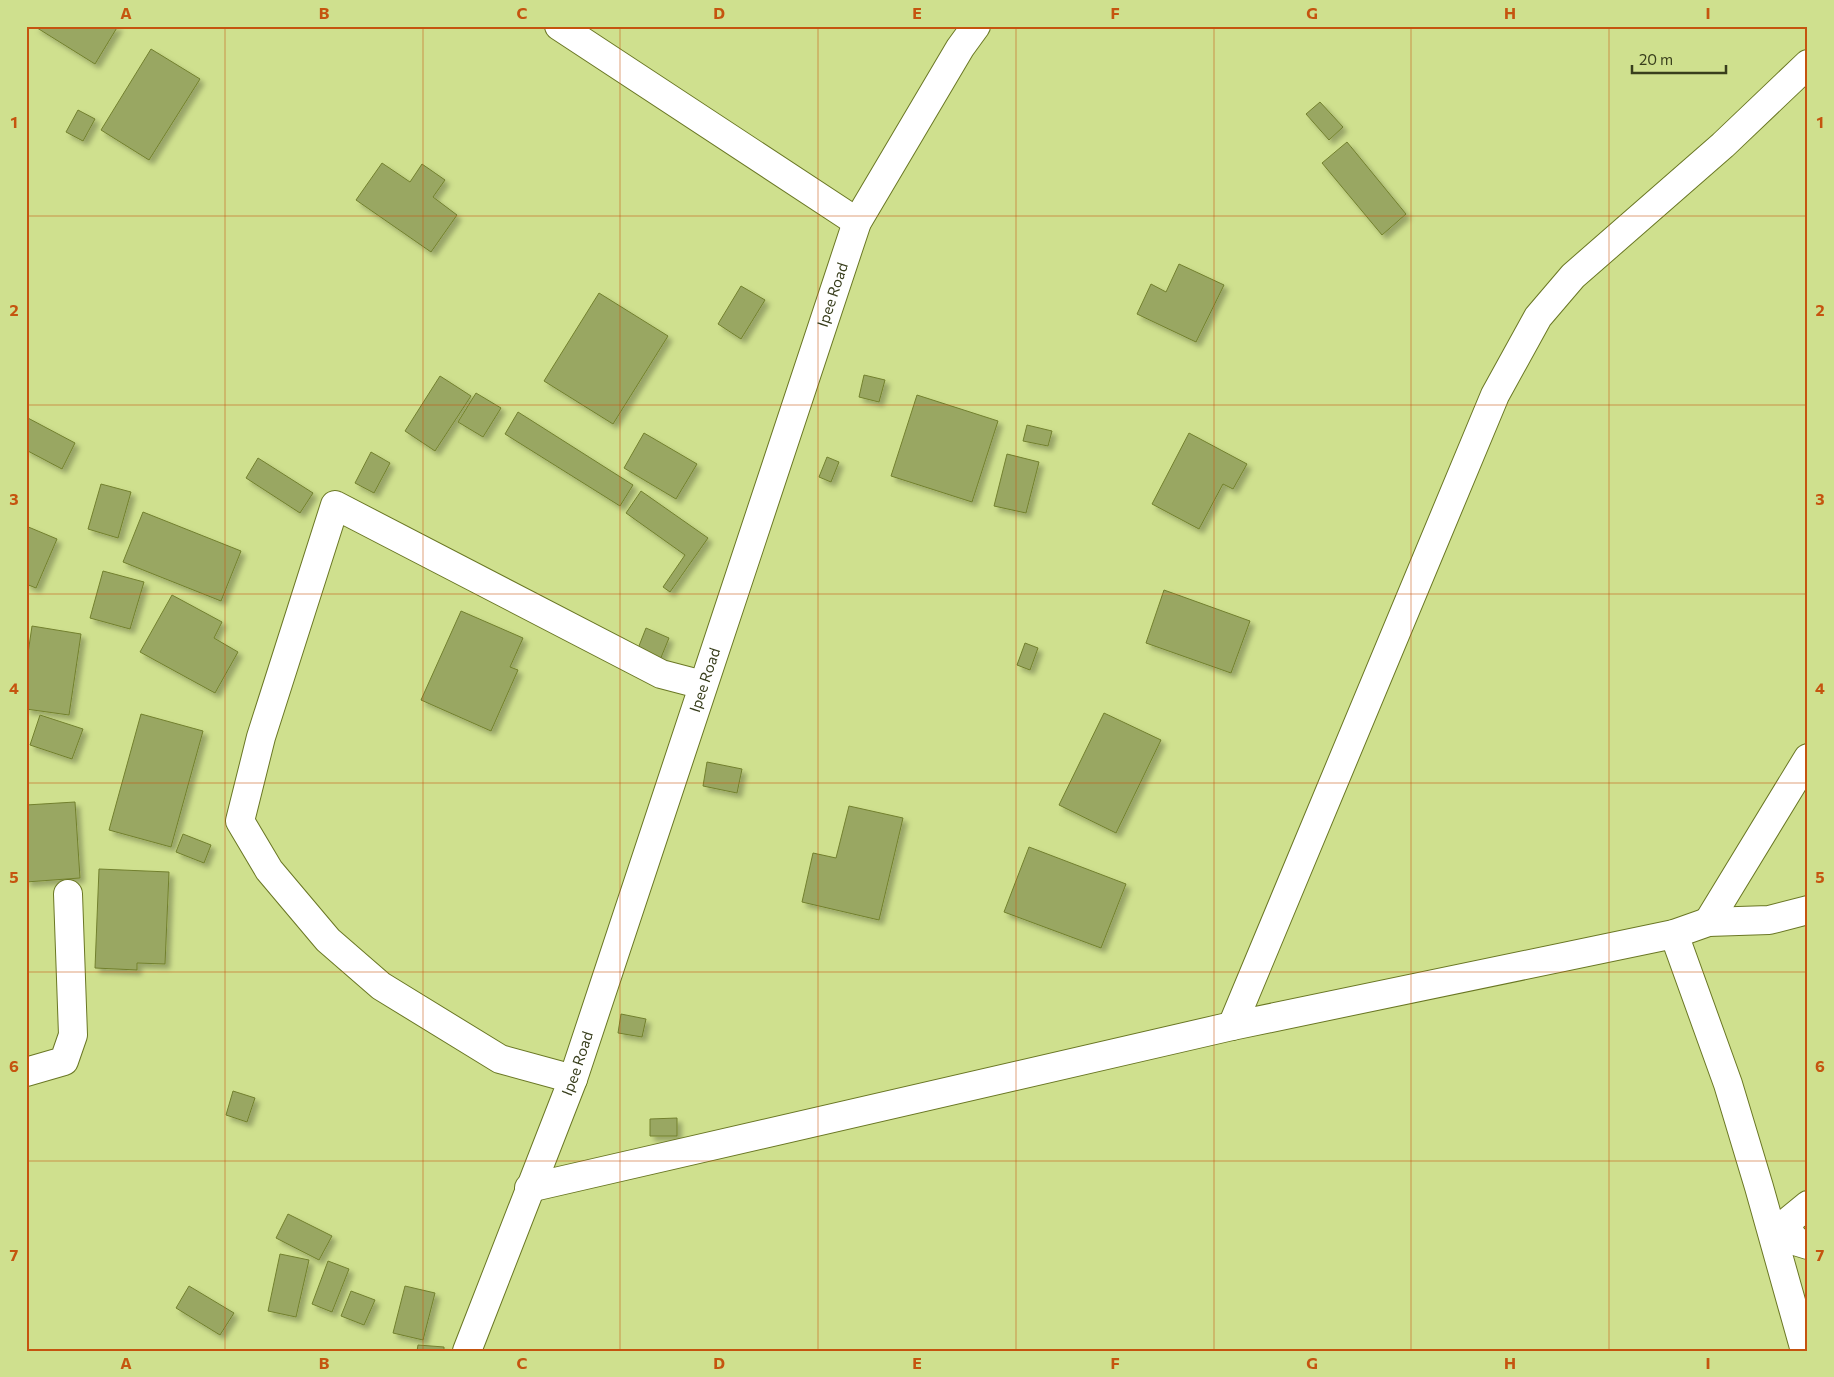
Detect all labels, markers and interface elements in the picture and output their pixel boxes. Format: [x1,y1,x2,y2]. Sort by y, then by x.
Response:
text: A [120,3,132,22]
text: B [319,3,330,22]
text: C [517,3,528,22]
text: D [713,3,725,22]
text: E [912,3,922,22]
text: F [1110,3,1120,22]
text: G [1306,3,1318,22]
text: H [1504,3,1516,22]
text: I [1705,3,1711,22]
scale bar [1632,42,1725,74]
text: 20 m [1639,50,1673,68]
text: 1 [10,112,18,131]
text: 1 [1816,112,1824,131]
street label: Ipee Road [813,260,851,329]
text: 2 [9,300,19,319]
text: 2 [1815,300,1825,319]
text: 3 [9,489,19,508]
text: 3 [1815,489,1825,508]
street label: Ipee Road [685,645,723,714]
text: 4 [9,678,19,697]
text: 4 [1815,678,1825,697]
text: 5 [9,867,19,886]
text: 5 [1815,867,1825,886]
street label: Ipee Road [557,1029,596,1098]
text: 6 [9,1056,19,1075]
text: 6 [1815,1056,1825,1075]
text: 7 [10,1245,19,1264]
text: 7 [1816,1245,1825,1264]
text: A [120,1353,132,1372]
text: B [319,1353,330,1372]
text: C [517,1353,528,1372]
text: D [713,1353,725,1372]
text: E [912,1353,922,1372]
text: F [1110,1353,1120,1372]
text: G [1306,1353,1318,1372]
text: H [1504,1353,1516,1372]
text: I [1705,1353,1711,1372]

